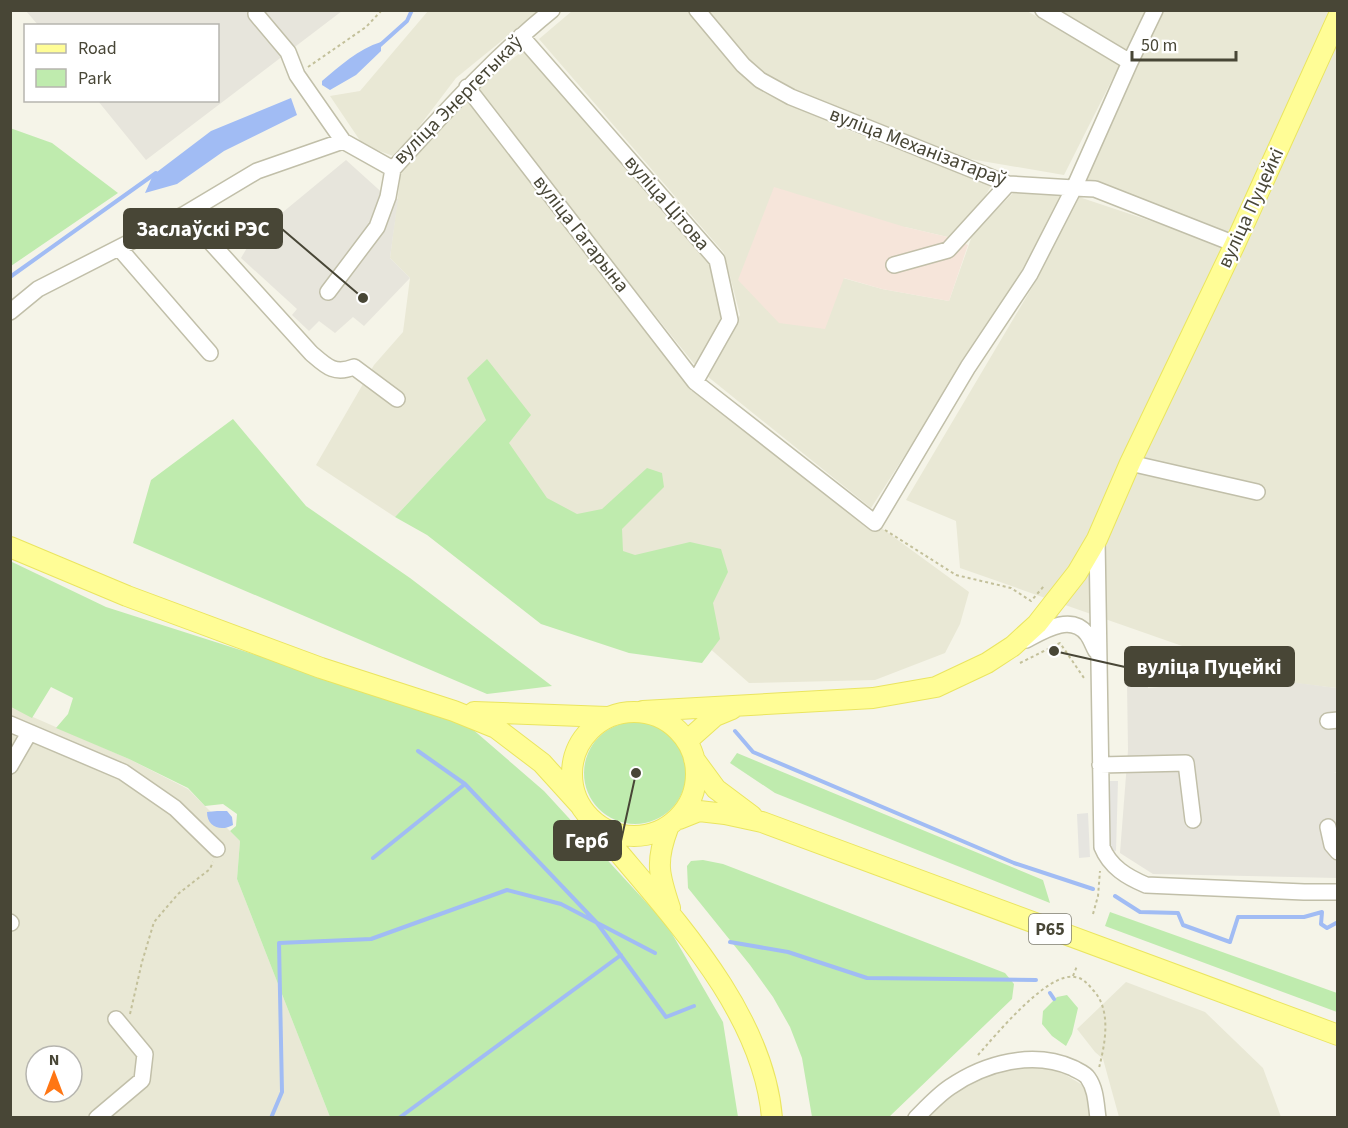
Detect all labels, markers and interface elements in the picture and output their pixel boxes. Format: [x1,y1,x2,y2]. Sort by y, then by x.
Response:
legend [24,24,219,102]
scale bar [1132,24,1236,62]
street label: вуліца Энергетыкаў [387,29,529,171]
text: 50 m [1141,33,1177,58]
text: Road [78,36,117,61]
text: Park [78,66,112,91]
street label: вуліца Механізатараў [825,100,1011,194]
street label: вуліца Пуцейкі [1211,143,1291,273]
street label: вуліца Цітова [618,149,716,257]
street label: вуліца Гагарына [526,169,636,299]
callout: Заслаўскі РЭС [124,209,282,248]
text: Заслаўскі РЭС [136,214,270,244]
callout: вуліца Пуцейкі [1125,647,1294,686]
text: вуліца Пуцейкі [1136,652,1282,682]
callout: Герб [554,821,621,860]
text: Герб [565,826,609,856]
road number: Р65 [1029,914,1071,944]
north arrow [24,1044,84,1104]
text: N [49,1049,59,1071]

